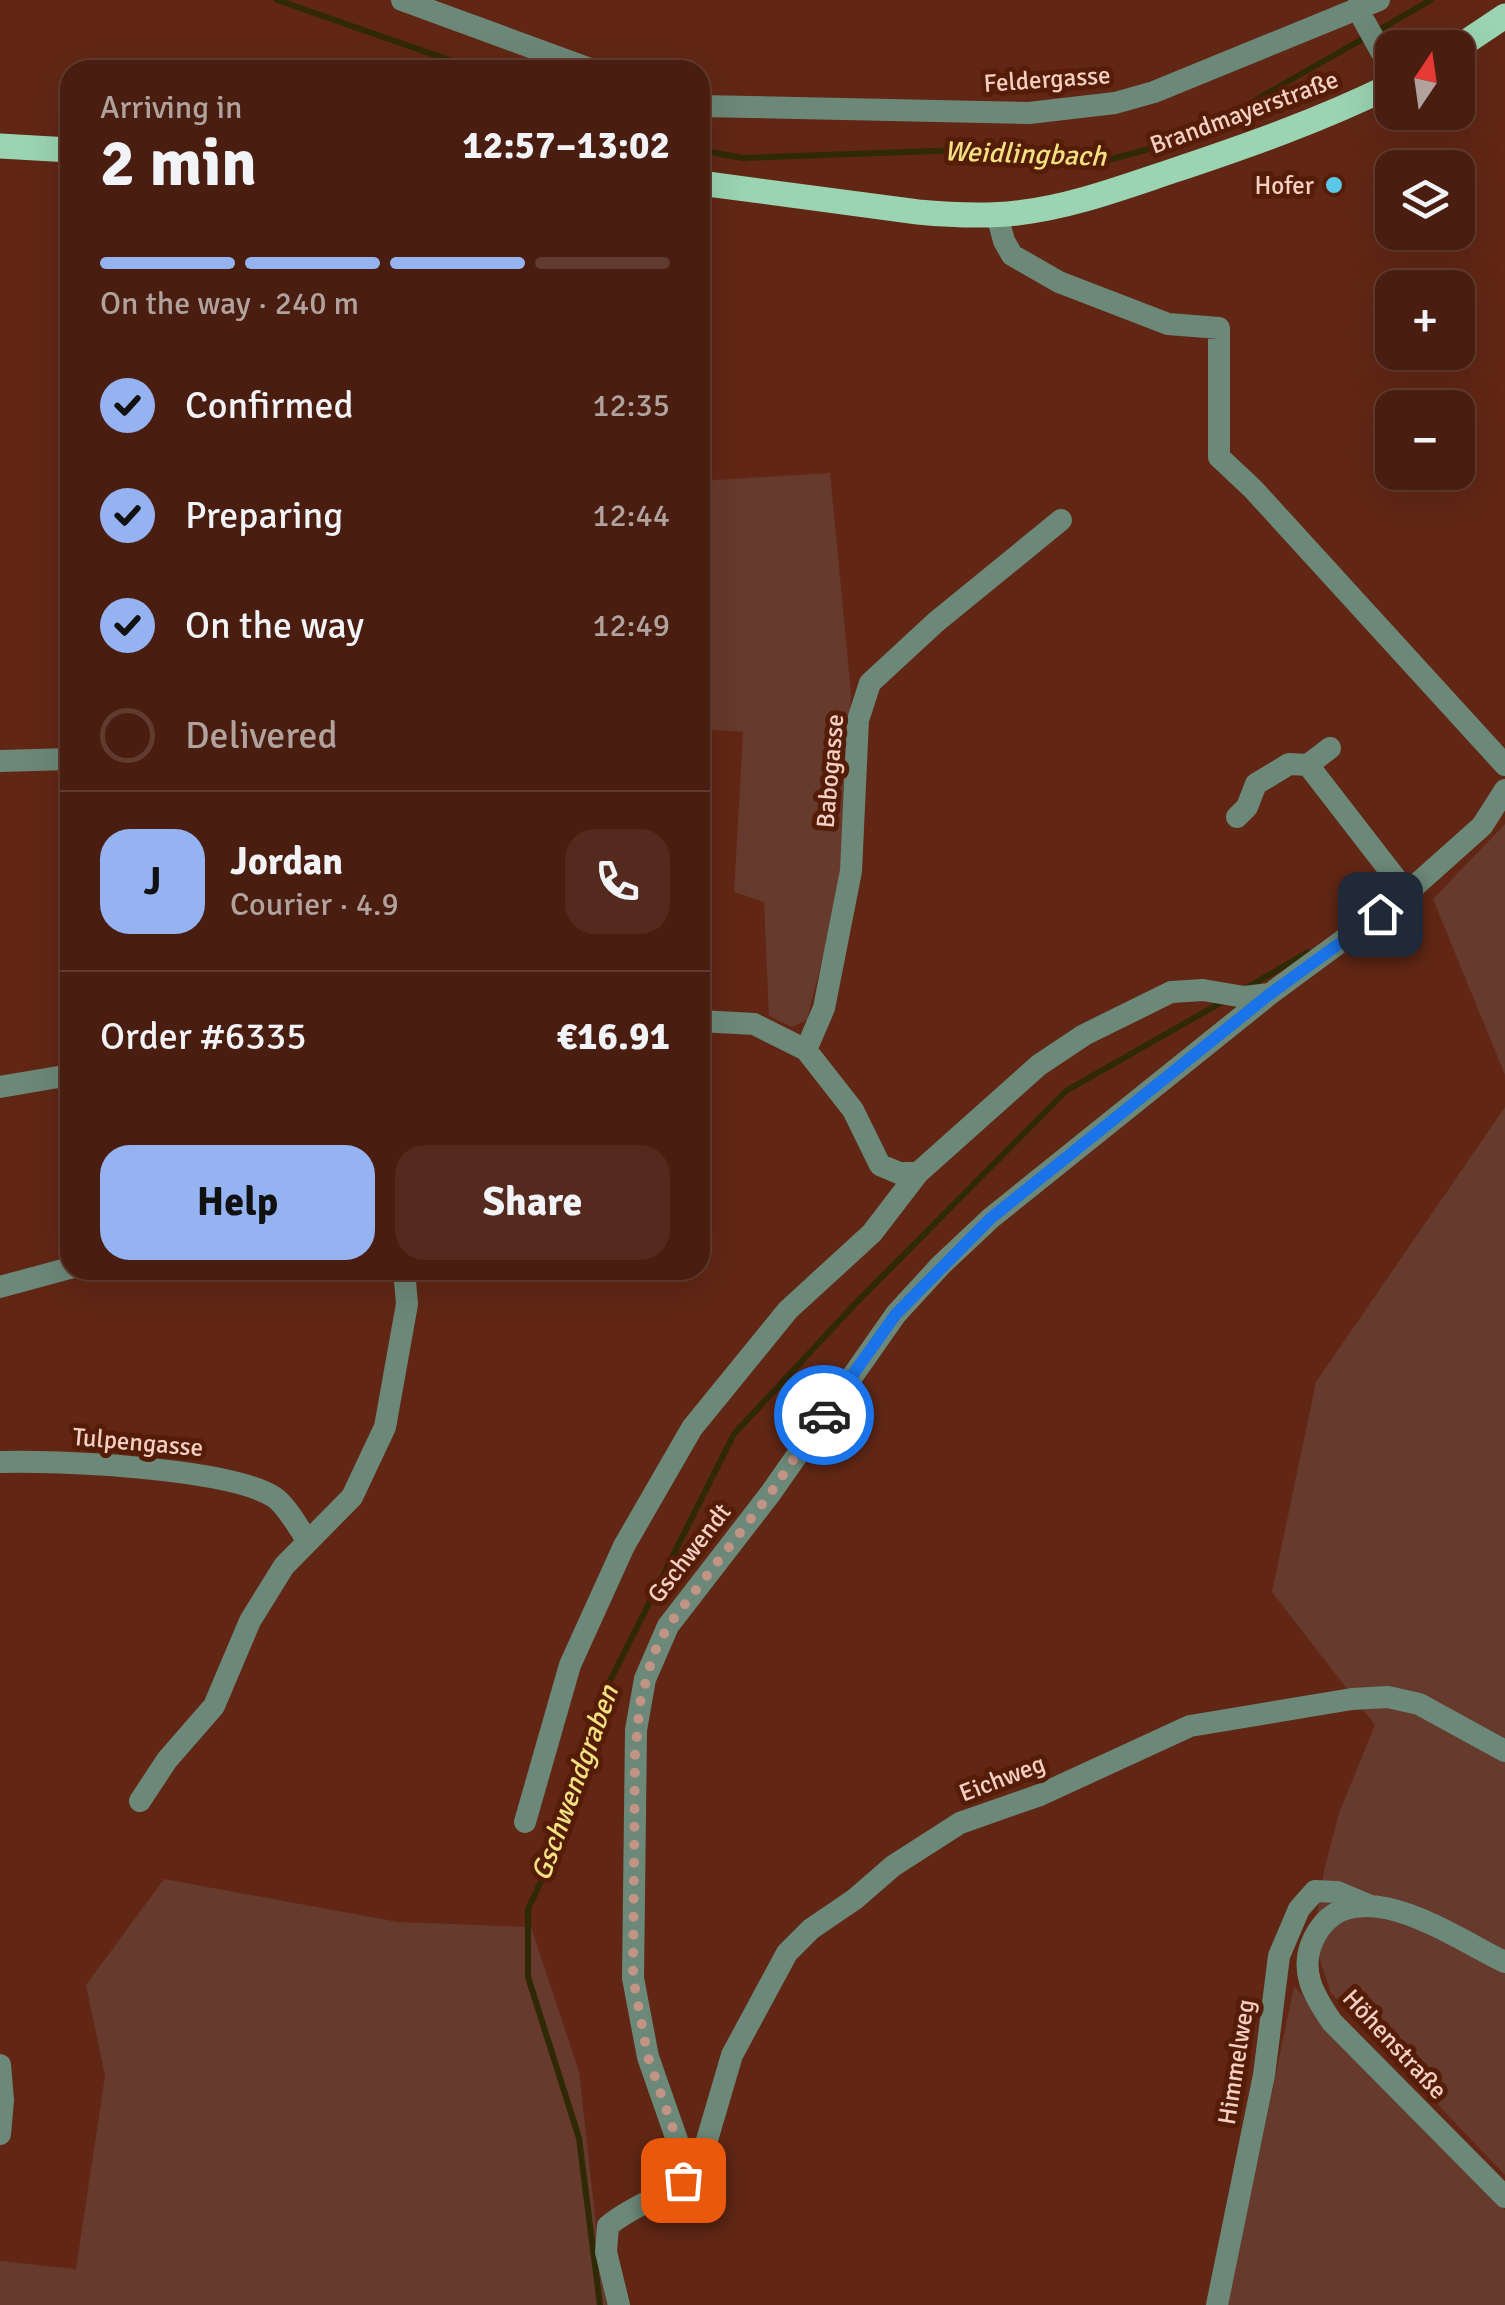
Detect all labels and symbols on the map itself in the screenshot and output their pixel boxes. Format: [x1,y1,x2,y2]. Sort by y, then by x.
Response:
north arrow [1375,30,1475,130]
street label: Feldergasse [983,59,1111,99]
street label: Brandmayerstraße [1146,64,1342,160]
water label: Weidlingbach [943,134,1107,174]
place label: Hofer [1254,170,1315,201]
marker: Hofer [1323,174,1345,196]
street label: Babogasse [810,713,850,829]
pin [1338,872,1423,957]
courier [774,1365,874,1465]
street label: Tulpengasse [71,1421,205,1463]
street label: Gschwendt [640,1497,738,1609]
water label: Gschwendgraben [524,1680,626,1885]
street label: Eichweg [955,1748,1049,1808]
street label: Höhenstraße [1336,1983,1454,2105]
street label: Himmelweg [1211,1997,1261,2127]
pin [641,2138,726,2223]

